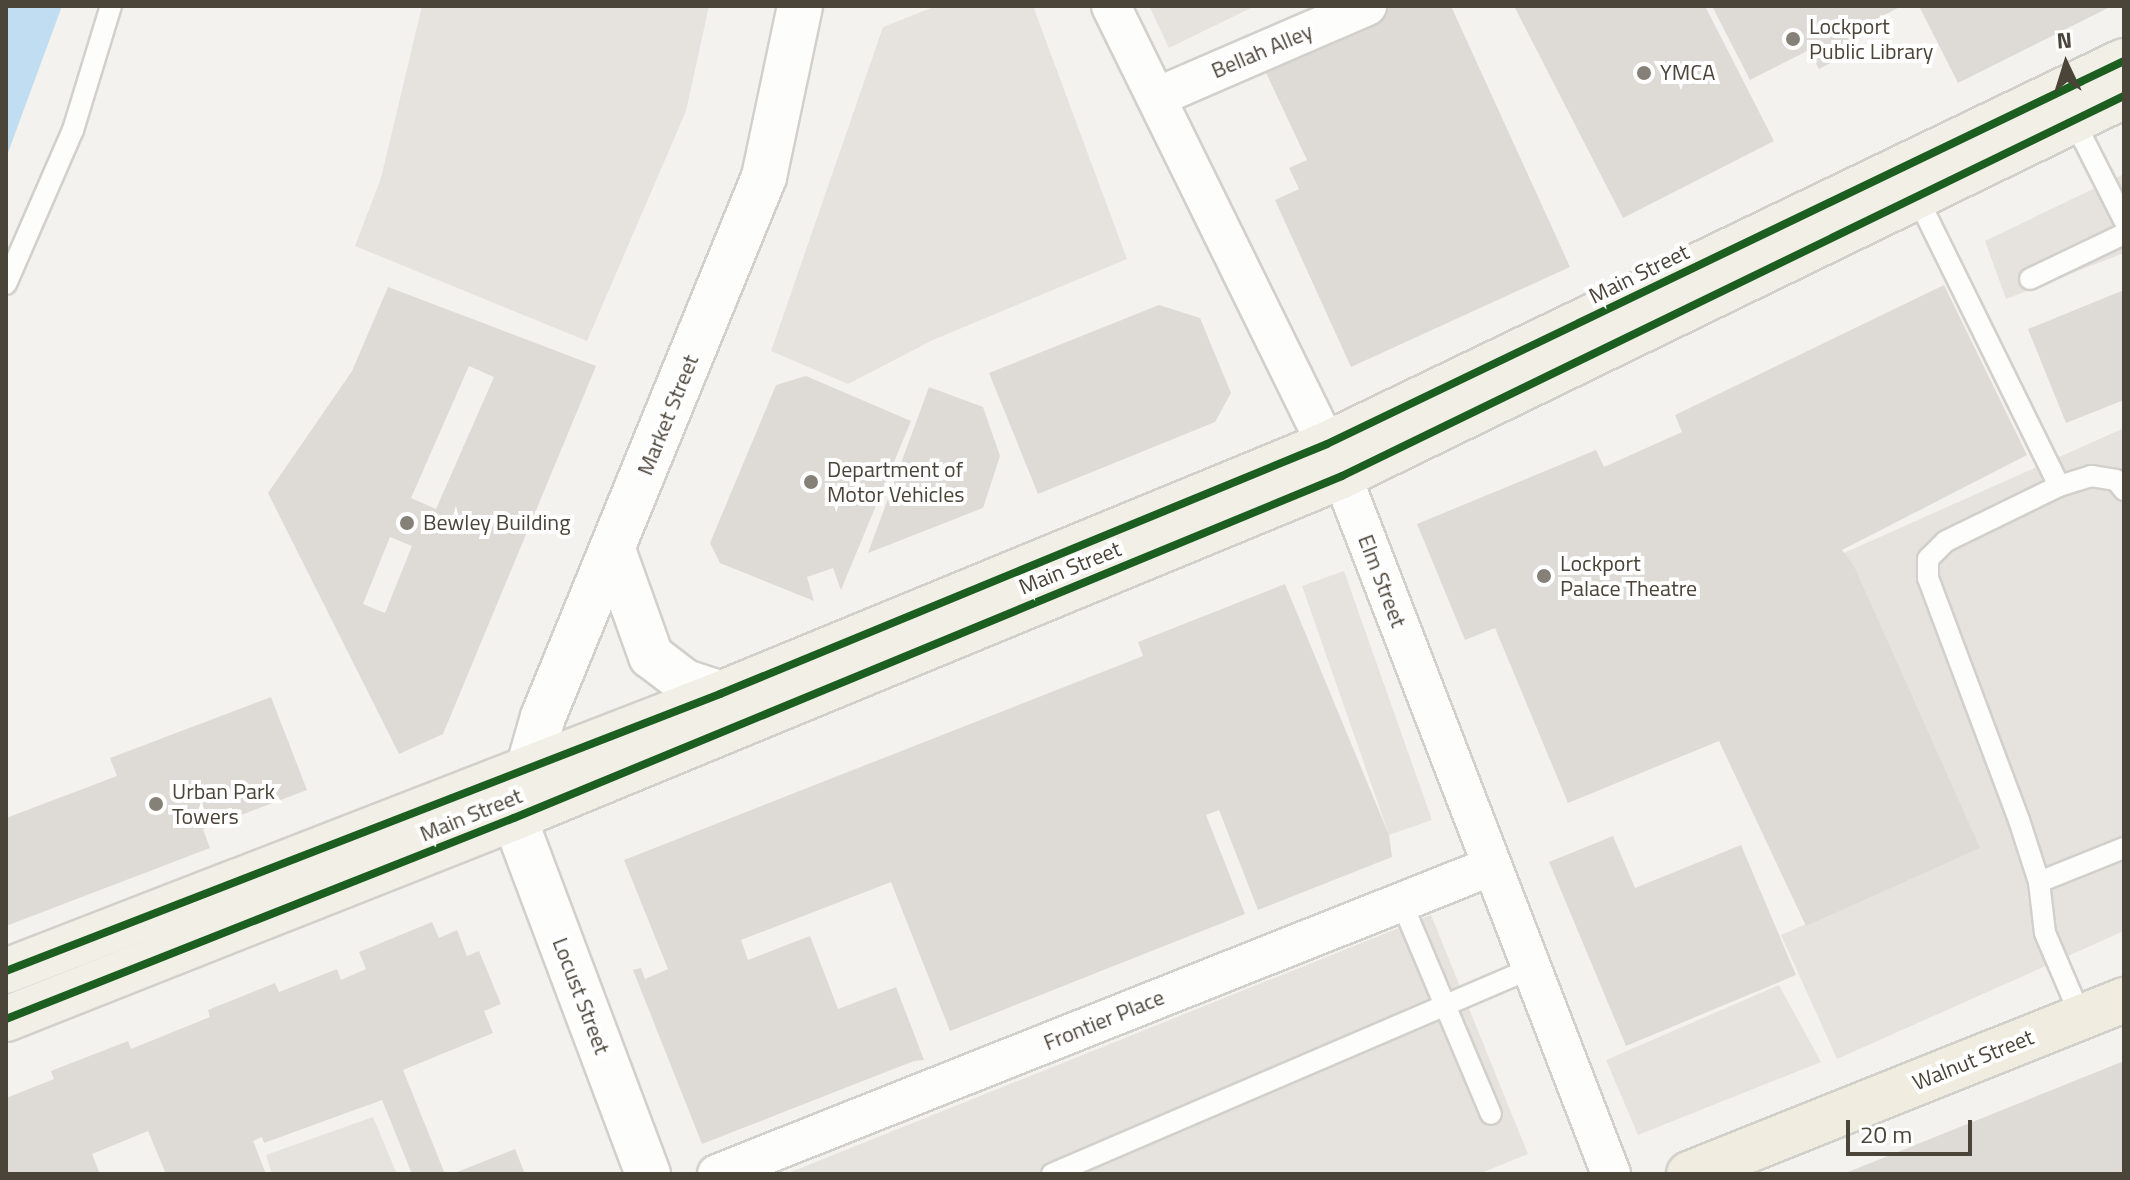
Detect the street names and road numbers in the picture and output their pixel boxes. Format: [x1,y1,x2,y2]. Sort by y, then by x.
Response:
street label: Bellah Alley [1207,18,1317,84]
street label: Main Street [1585,239,1693,309]
street label: Market Street [632,351,704,479]
street label: Elm Street [1352,531,1412,631]
street label: Main Street [1015,536,1125,600]
street label: Main Street [416,783,526,847]
street label: Locust Street [547,934,615,1058]
street label: Frontier Place [1040,984,1168,1056]
street label: Walnut Street [1909,1024,2037,1096]

